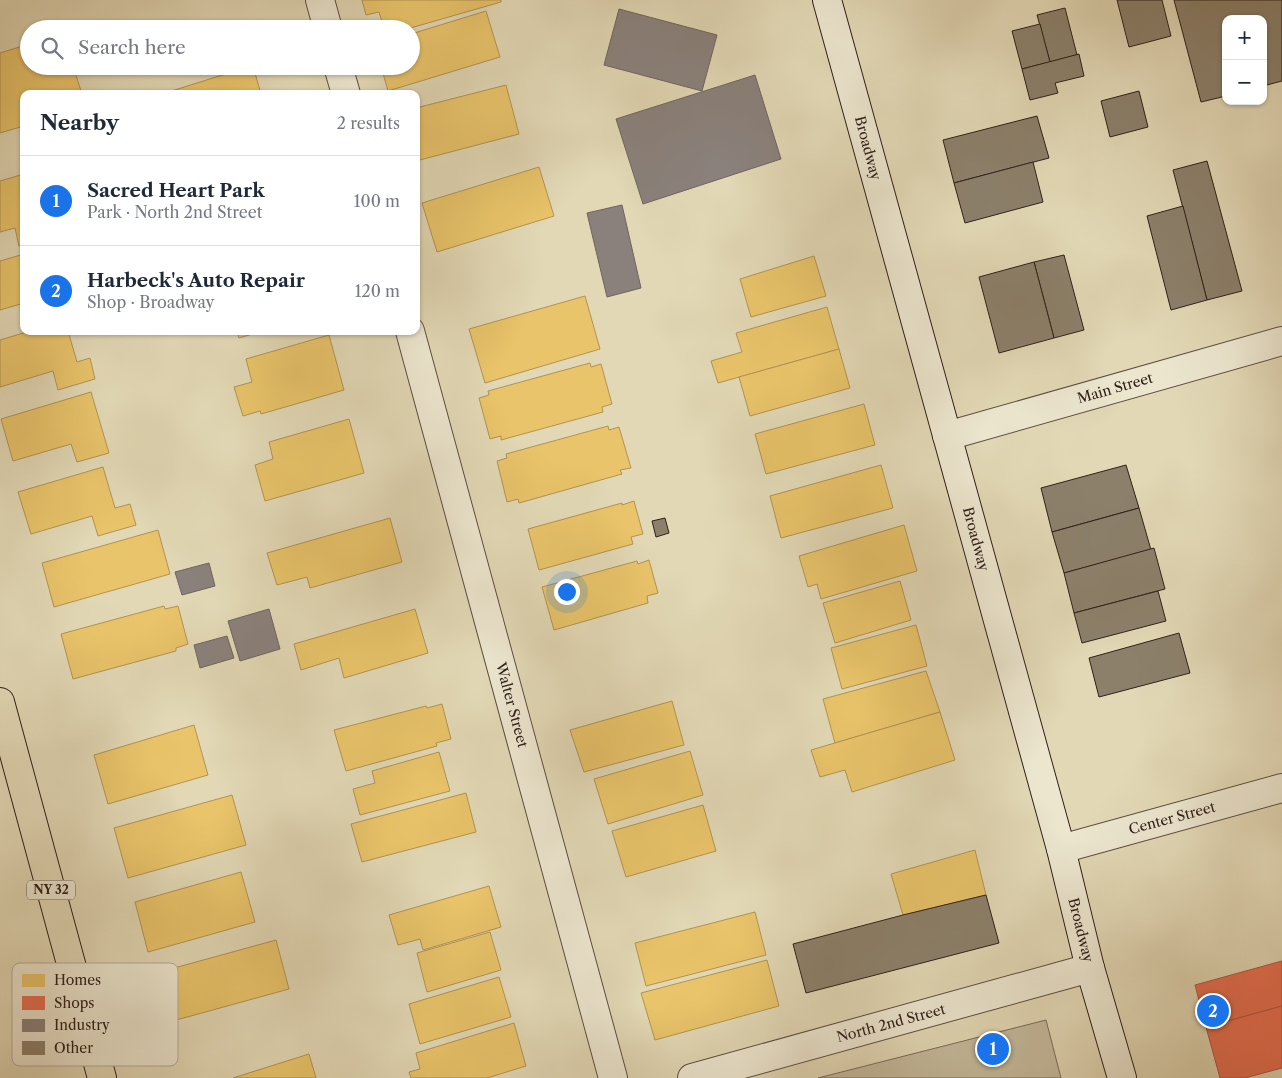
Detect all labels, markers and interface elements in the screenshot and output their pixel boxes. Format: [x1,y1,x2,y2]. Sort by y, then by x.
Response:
map controls [1222,15,1267,105]
button: + [1222,15,1267,60]
search box [20,20,420,75]
icon: search [38,34,66,62]
text: Search here [78,36,186,59]
button: − [1222,60,1267,105]
text: Nearby [40,110,119,135]
text: 2 results [337,113,400,133]
street label: Broadway [851,114,885,182]
text: Sacred Heart Park [87,179,265,202]
text: 1 [52,191,60,211]
text: 100 m [354,191,400,211]
text: Park · North 2nd Street [87,202,262,222]
text: Harbeck's Auto Repair [87,269,305,292]
text: 2 [51,281,61,301]
text: 120 m [355,281,400,301]
text: Shop · Broadway [87,292,215,312]
street label: Main Street [1075,369,1155,407]
street label: Broadway [959,505,993,573]
your location [554,579,580,605]
street label: Walter Street [492,659,532,750]
street label: Center Street [1127,798,1217,838]
road number: NY 32 [27,880,75,900]
street label: Broadway [1064,896,1098,964]
legend [12,963,178,1066]
text: Homes [54,971,101,989]
pin: 2 [1197,992,1229,1030]
text: Shops [54,994,94,1012]
street label: North 2nd Street [835,1000,947,1046]
text: Industry [54,1016,110,1034]
pin: 1 [977,1030,1009,1068]
text: Other [54,1039,93,1057]

